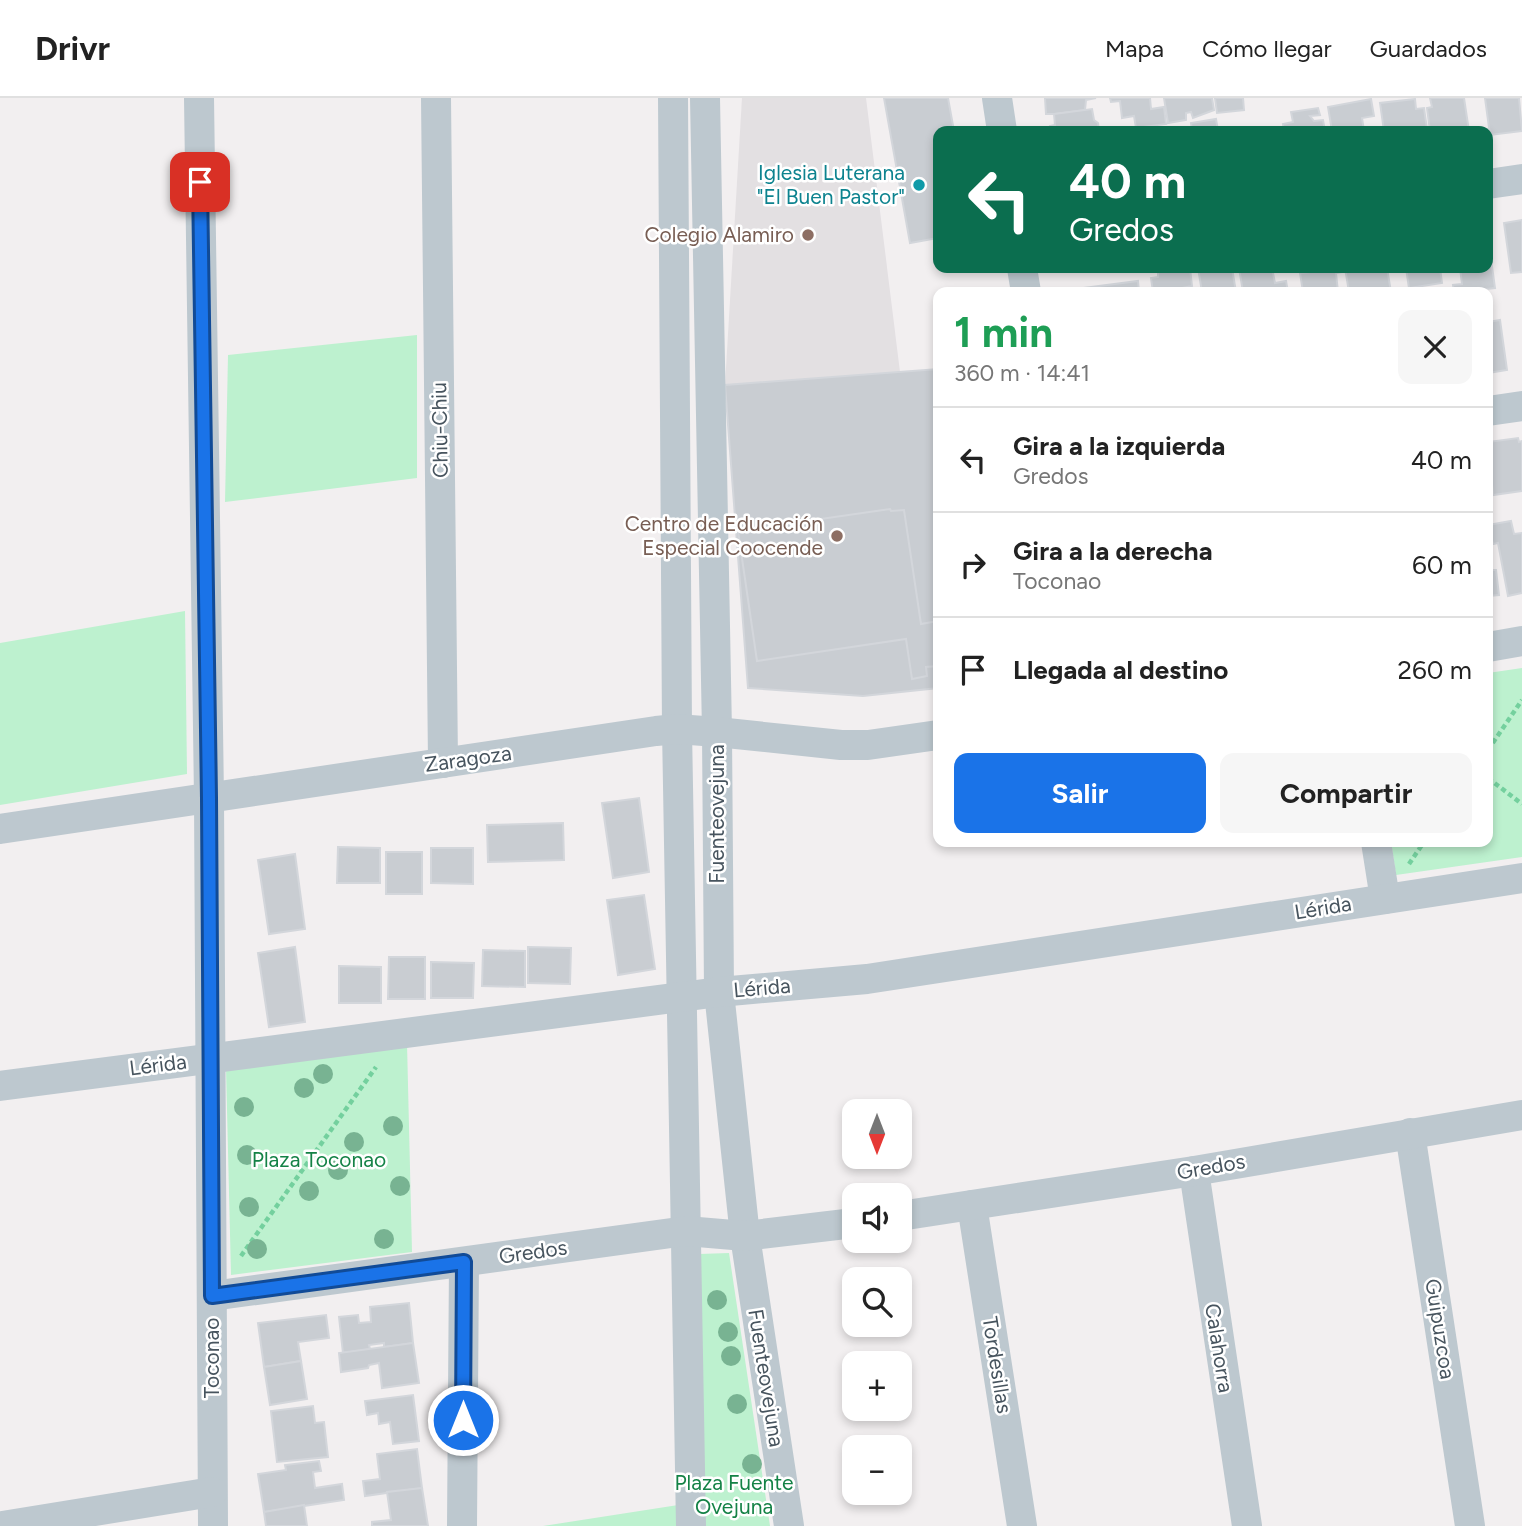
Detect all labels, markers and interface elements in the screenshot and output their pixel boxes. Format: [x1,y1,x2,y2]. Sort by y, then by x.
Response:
text: Drivr [35,29,110,68]
text: Mapa [1105,34,1164,63]
text: Cómo llegar [1202,34,1332,63]
text: Guardados [1370,34,1487,63]
text: 40 m [1069,151,1186,210]
pin [170,152,230,212]
icon: left [954,154,1045,245]
place label: Iglesia Luterana "El Buen Pastor" [757,160,905,209]
icon: arrive [181,163,219,201]
marker: Iglesia Luterana "El Buen Pastor" [911,177,927,193]
text: Gredos [1069,211,1174,249]
place label: Colegio Alamiro [644,222,794,247]
marker: Colegio Alamiro [800,227,816,243]
text: 1 min [954,307,1053,358]
button: close [1398,310,1472,384]
text: 360 m · 14:41 [954,359,1090,387]
street label: Chiu-Chiu [426,382,453,478]
text: Gira a la izquierda [1013,430,1225,462]
icon: left [954,441,992,479]
text: 40 m [1411,444,1472,476]
text: Gredos [1013,462,1088,490]
place label: Centro de Educación Especial Coocende [625,511,823,560]
marker: Centro de Educación Especial Coocende [829,528,845,544]
text: Gira a la derecha [1013,535,1213,567]
icon: right [954,546,992,584]
text: 60 m [1412,549,1472,581]
text: Toconao [1013,567,1101,595]
icon: arrive [954,651,992,689]
text: Llegada al destino [1013,654,1228,686]
text: 260 m [1398,654,1472,686]
street label: Zaragoza [423,740,513,777]
street label: Fuenteovejuna [704,744,729,884]
button: Salir [954,753,1206,833]
button: Compartir [1220,753,1472,833]
street label: Lérida [1293,891,1353,924]
street label: Lérida [732,973,792,1002]
street label: Lérida [128,1049,188,1080]
north arrow [842,1099,912,1169]
map controls [842,1099,912,1505]
park label: Plaza Toconao [252,1147,386,1172]
street label: Gredos [1175,1148,1247,1185]
button: sound [842,1183,912,1253]
street label: Gredos [497,1234,569,1269]
button: search [842,1267,912,1337]
street label: Guipuzcoa [1420,1277,1461,1381]
street label: Calahorra [1200,1302,1239,1394]
street label: Fuenteovejuna [743,1307,790,1449]
street label: Tordesillas [978,1315,1017,1415]
street label: Toconao [199,1318,224,1398]
button: + [842,1351,912,1421]
position arrow [426,1383,500,1457]
button: − [842,1435,912,1505]
park label: Plaza Fuente Ovejuna [674,1470,794,1519]

